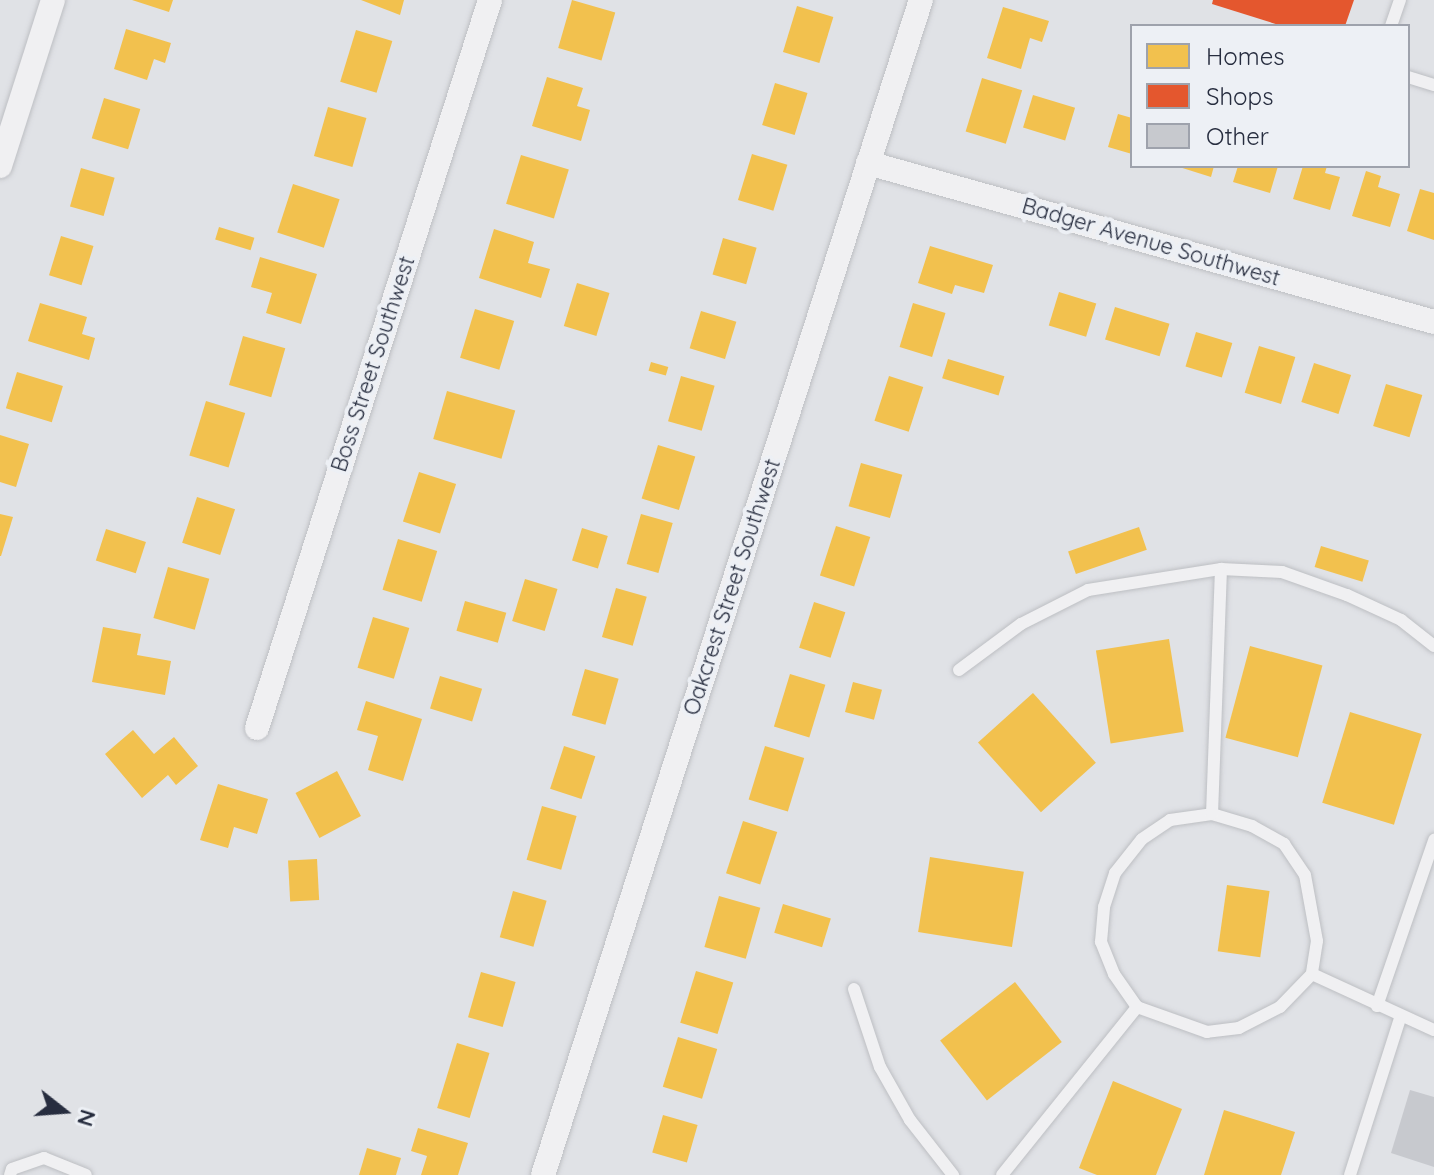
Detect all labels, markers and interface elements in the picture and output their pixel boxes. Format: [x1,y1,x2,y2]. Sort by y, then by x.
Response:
legend [1130,24,1410,168]
text: Homes [1206,41,1284,71]
text: Shops [1206,81,1273,111]
text: Other [1206,121,1269,151]
street label: Badger Avenue Southwest [1019,192,1283,292]
street label: Boss Street Southwest [326,253,420,475]
street label: Oakcrest Street Southwest [678,455,786,719]
north arrow [24,1071,104,1151]
text: N [71,1106,103,1130]

